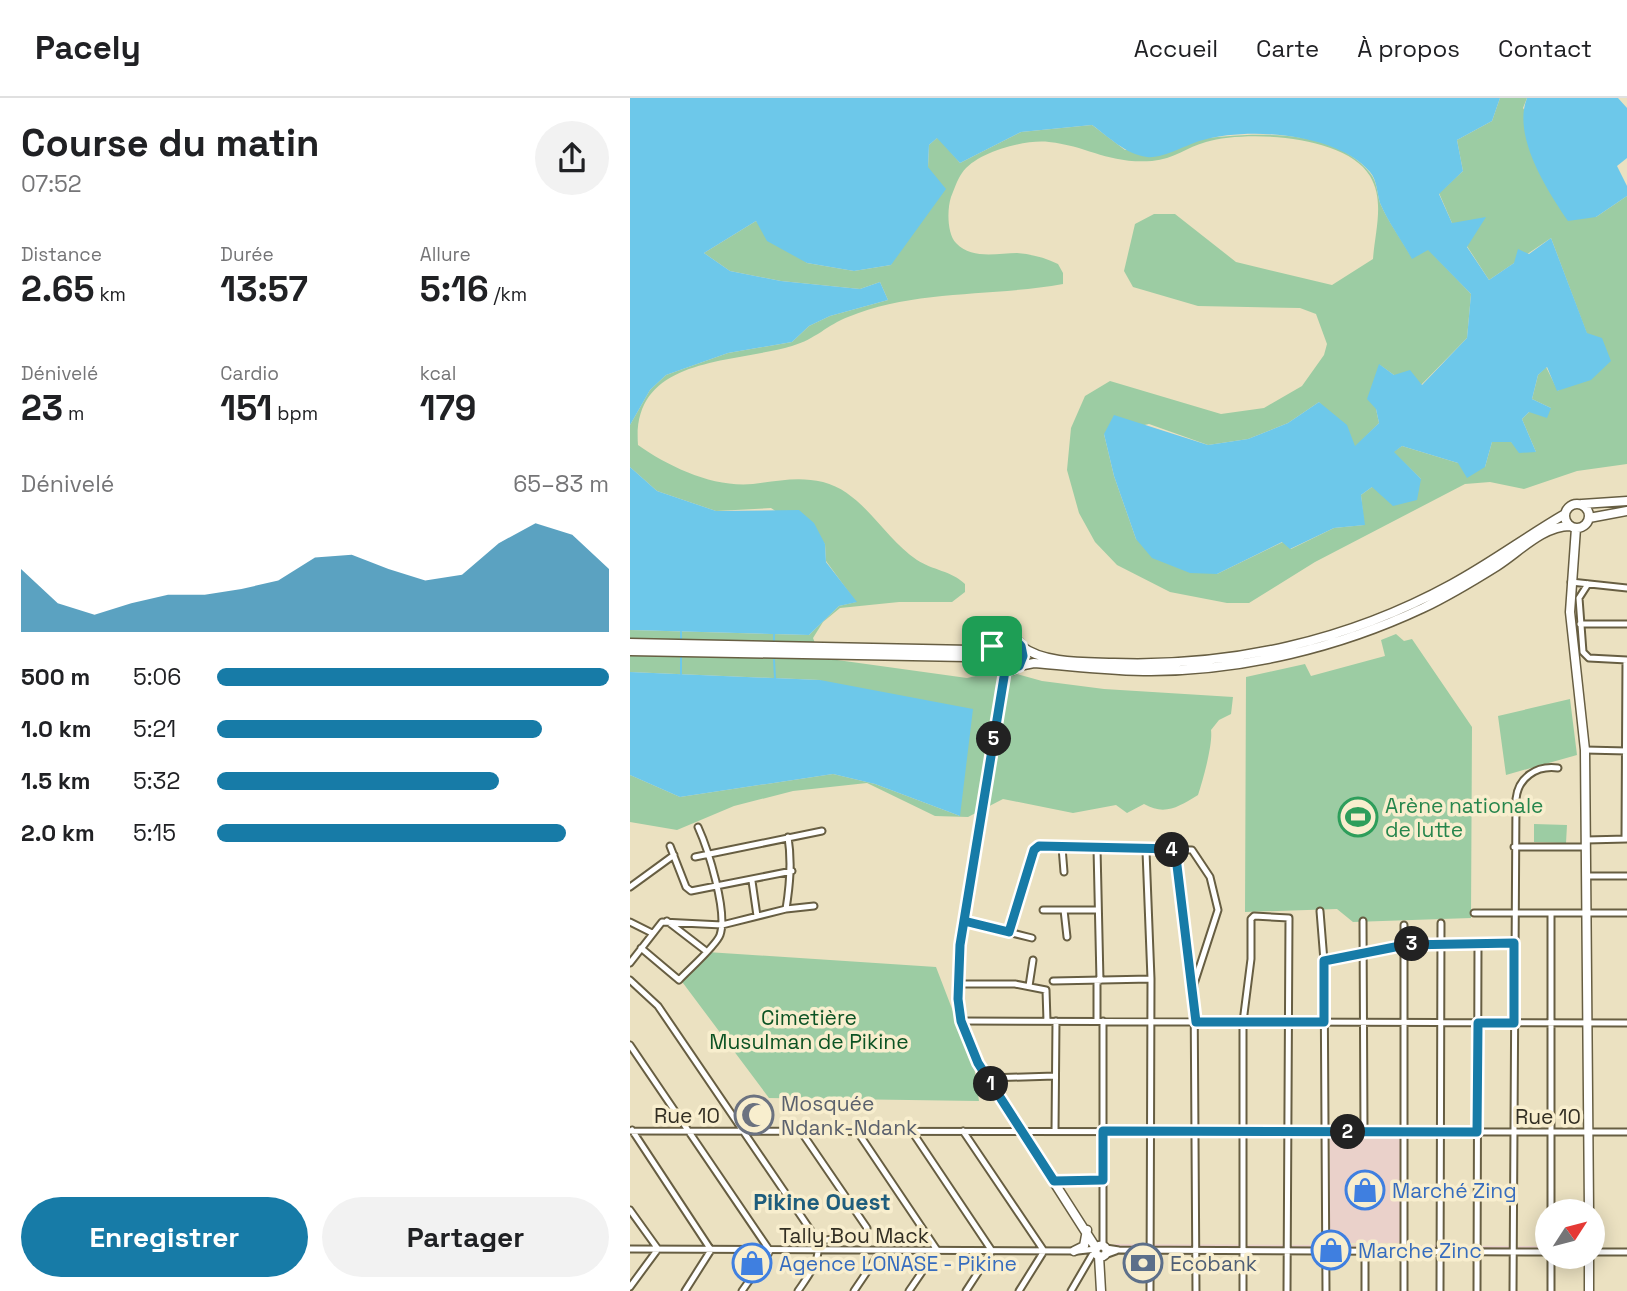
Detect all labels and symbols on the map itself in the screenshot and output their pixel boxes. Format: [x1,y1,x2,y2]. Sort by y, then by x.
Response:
pin [962,616,1022,676]
pin: 5 [976,722,1012,756]
place label: Arène nationale de lutte [1385,792,1544,843]
sports icon: Arène nationale de lutte [1337,796,1379,838]
pin: 4 [1154,832,1190,868]
pin: 3 [1394,926,1430,962]
park label: Cimetière Musulman de Pikine [709,1004,909,1055]
pin: 1 [974,1066,1008,1102]
place label: Mosquée Ndank-Ndank [781,1090,917,1141]
mosque icon: Mosquée Ndank-Ndank [733,1094,775,1136]
street label: Rue 10 [654,1102,720,1129]
street label: Rue 10 [1515,1103,1581,1130]
pin: 2 [1330,1114,1366,1150]
shop icon: Marché Zing [1344,1169,1386,1211]
place label: Marché Zing [1392,1177,1517,1204]
district label: Pikine Ouest [753,1187,891,1217]
north arrow [1535,1199,1605,1269]
street label: Tally Bou Mack [779,1222,929,1249]
shop icon: Marche Zinc [1310,1229,1352,1271]
place label: Marche Zinc [1358,1237,1482,1264]
shop icon: Agence LONASE - Pikine [731,1242,773,1284]
bank icon: Ecobank [1122,1242,1164,1284]
place label: Agence LONASE - Pikine [779,1250,1017,1277]
place label: Ecobank [1170,1250,1257,1277]

